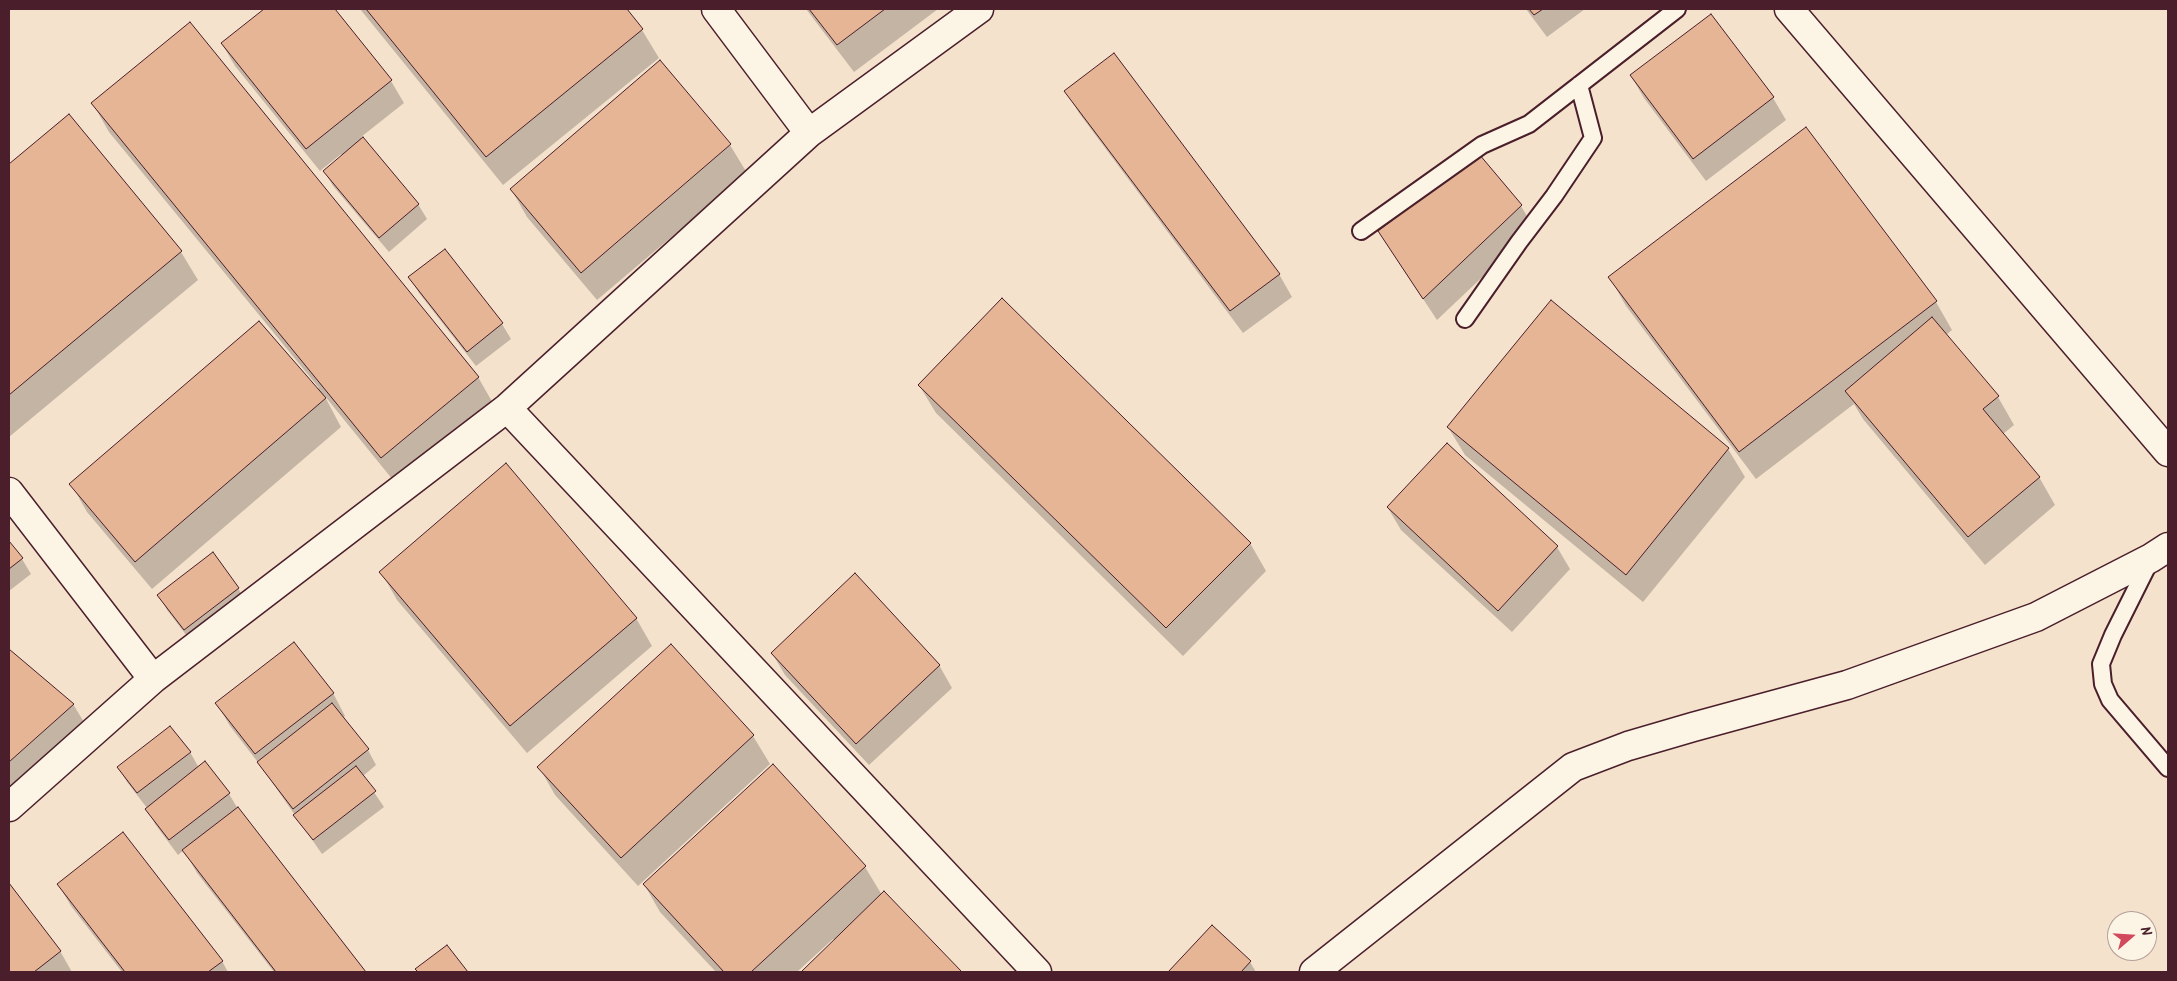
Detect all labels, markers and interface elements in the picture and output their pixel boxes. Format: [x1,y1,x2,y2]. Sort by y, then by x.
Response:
north arrow [2107,911,2157,961]
text: N [2133,924,2157,939]

